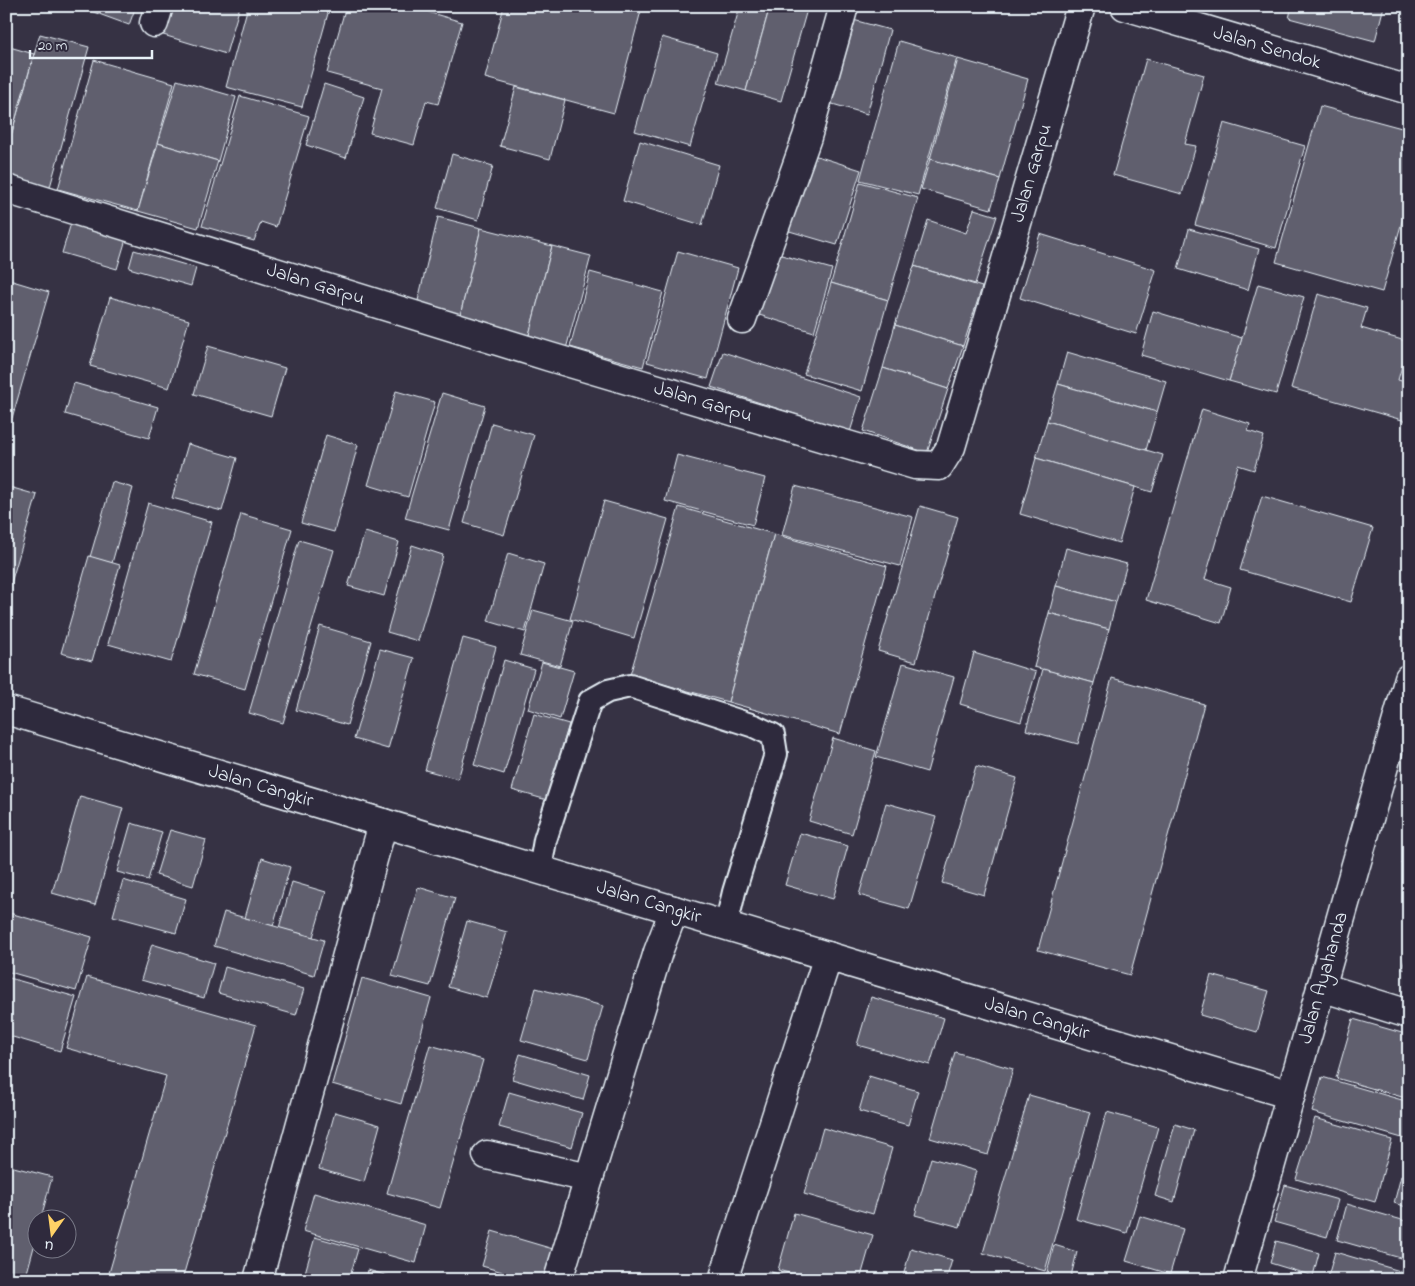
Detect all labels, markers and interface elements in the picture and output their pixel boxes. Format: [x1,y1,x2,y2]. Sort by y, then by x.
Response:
street label: Jalan Sendok [1210,18,1325,78]
scale bar [30,28,152,60]
text: 20 m [38,35,68,57]
street label: Jalan Garpu [1003,120,1060,226]
street label: Jalan Garpu [263,256,368,313]
street label: Jalan Garpu [650,374,756,431]
street label: Jalan Cangkir [205,757,318,816]
street label: Jalan Cangkir [593,873,705,932]
street label: Jalan Ayahanda [1291,908,1356,1047]
street label: Jalan Cangkir [981,989,1093,1048]
north arrow [28,1208,78,1258]
text: U [42,1234,56,1256]

